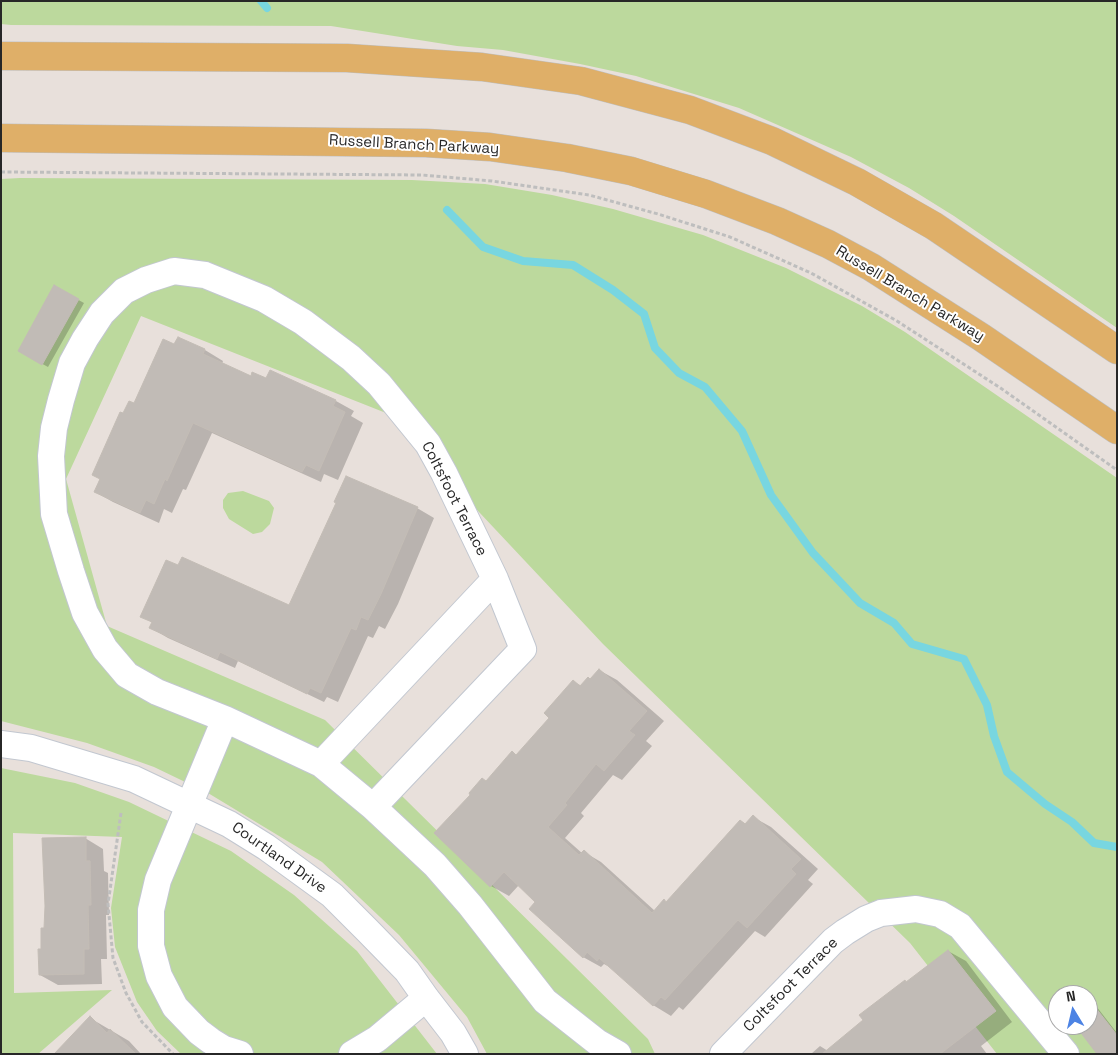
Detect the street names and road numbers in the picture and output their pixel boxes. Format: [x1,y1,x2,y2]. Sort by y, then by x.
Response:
street label: Russell Branch Parkway [328,132,500,158]
street label: Russell Branch Parkway [832,242,988,346]
street label: Coltsfoot Terrace [417,439,491,559]
street label: Courtland Drive [228,819,330,897]
street label: Coltsfoot Terrace [740,934,842,1036]

